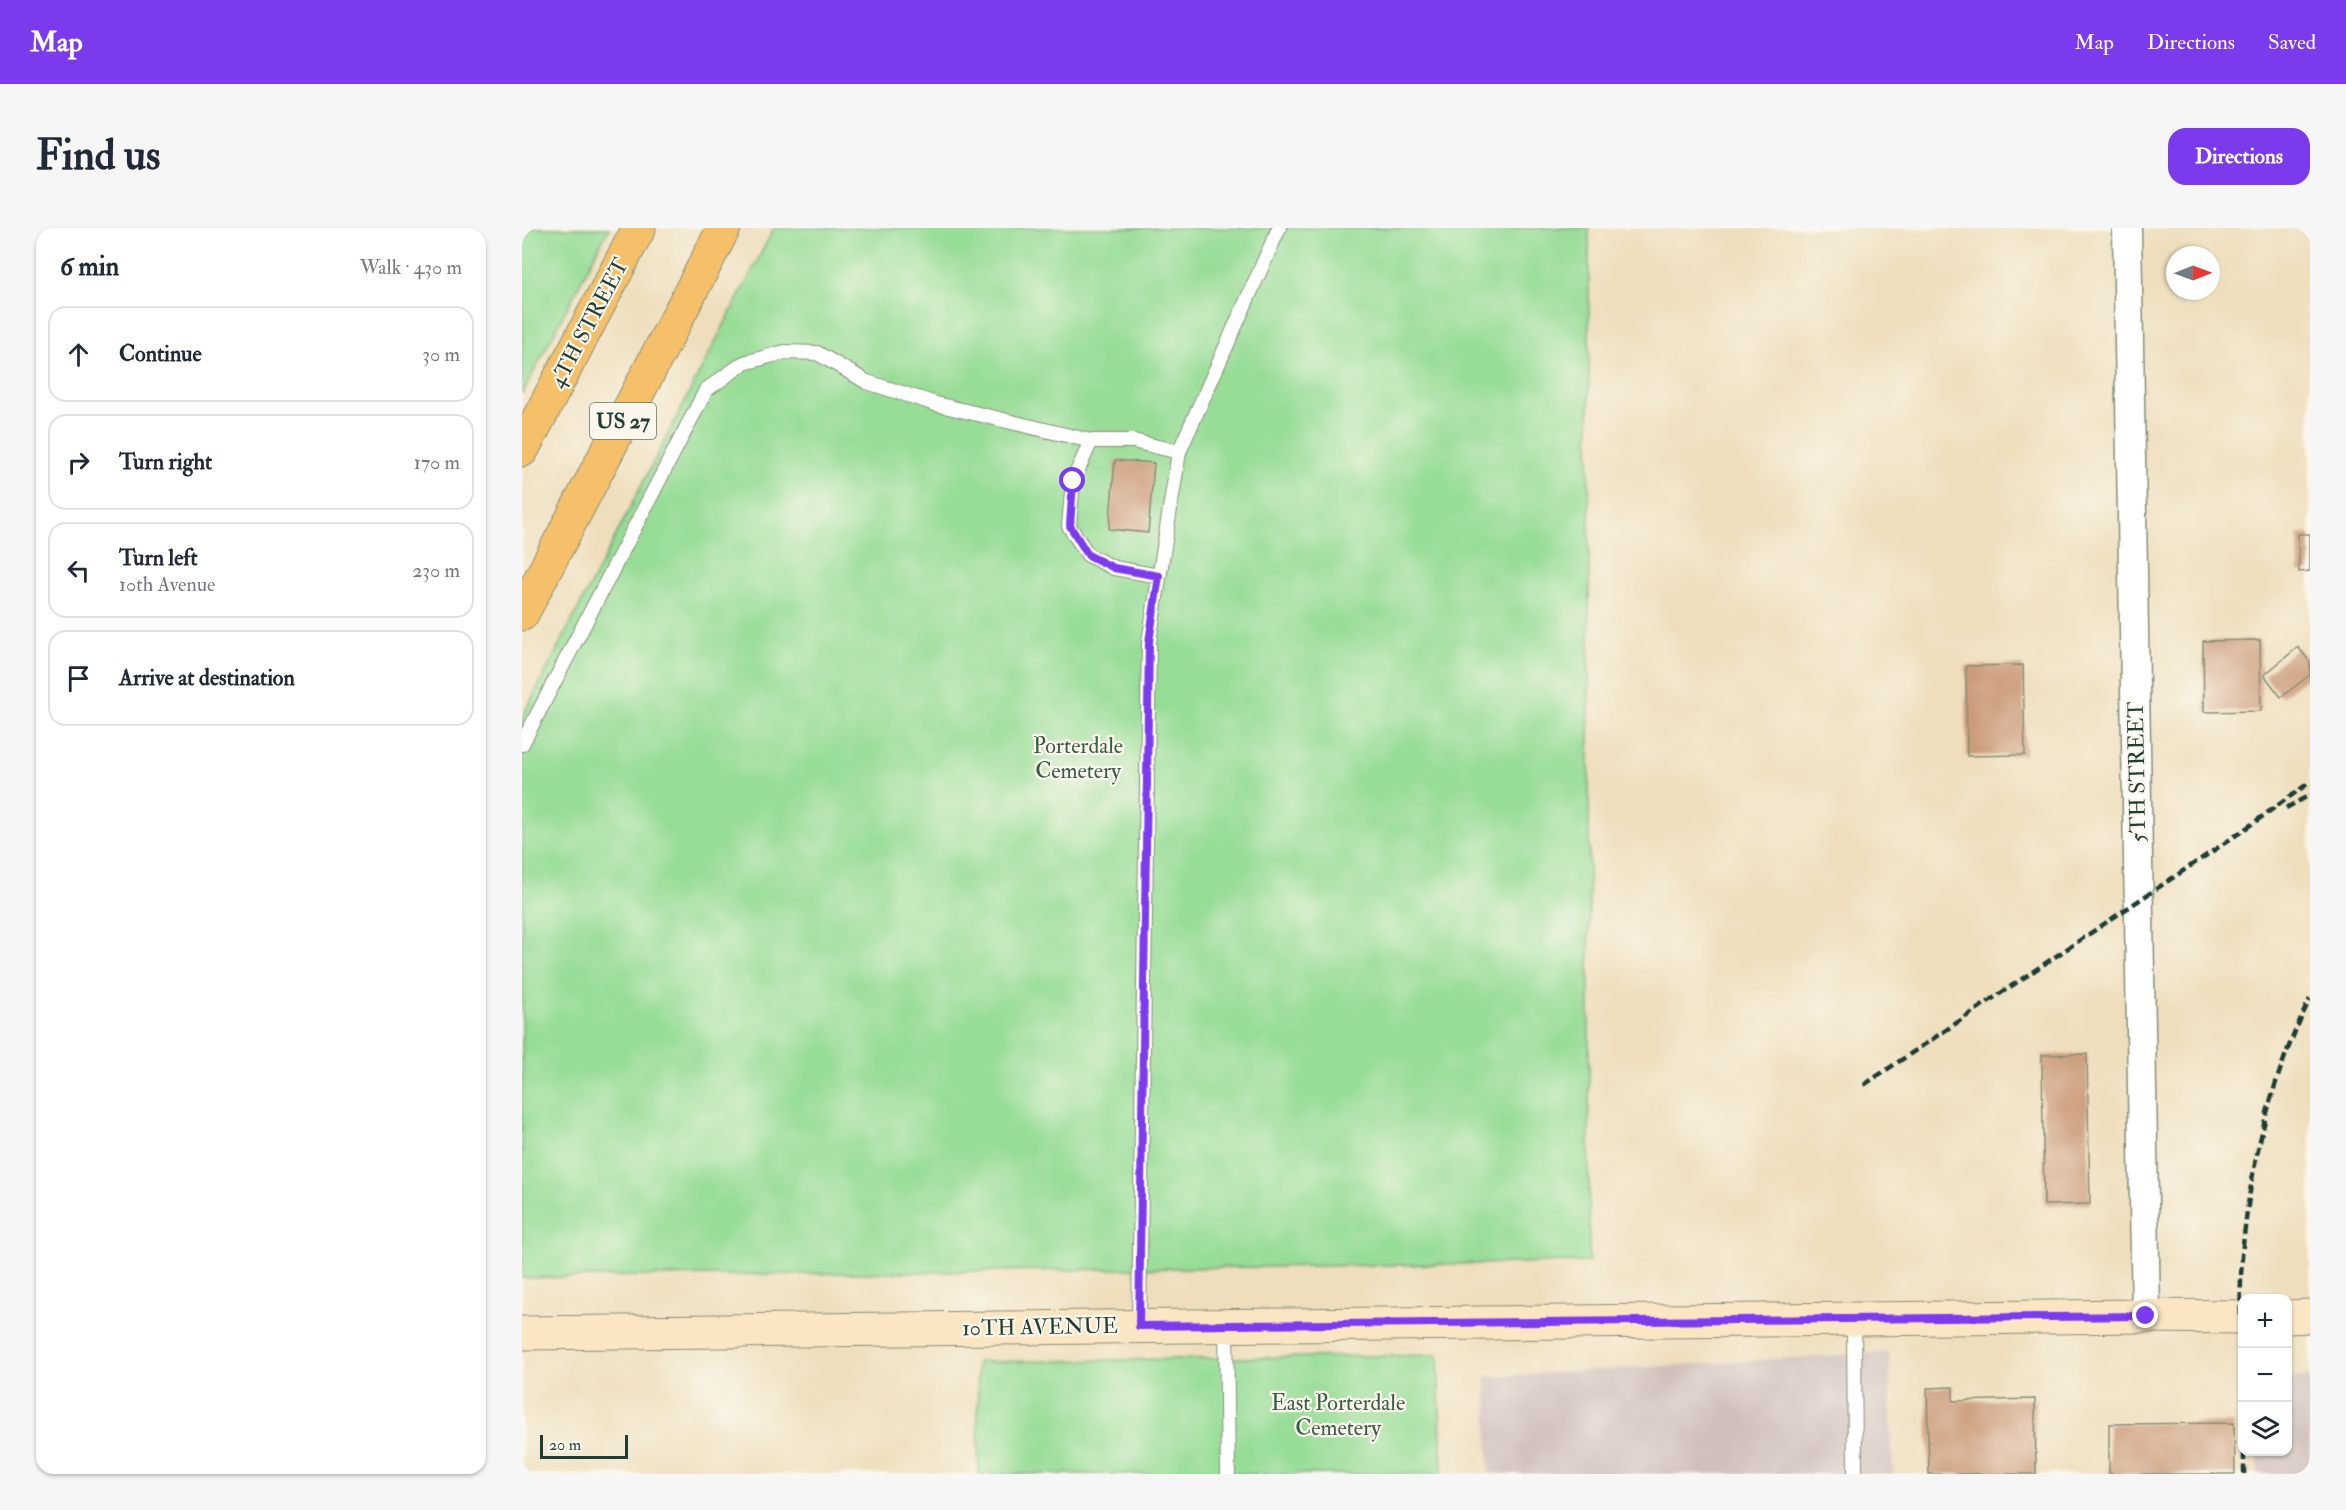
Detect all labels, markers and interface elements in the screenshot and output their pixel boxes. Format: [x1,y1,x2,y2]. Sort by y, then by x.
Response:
text: Map [30,25,83,60]
text: Map [2074,29,2114,56]
text: Directions [2147,29,2235,56]
text: Saved [2268,29,2316,56]
button: Directions [2168,128,2310,185]
text: Find us [36,130,160,182]
north arrow [2166,246,2220,300]
text: 6 min [60,251,119,283]
street label: 4TH STREET [543,253,635,393]
text: Walk · 430 m [360,255,462,280]
icon: ahead [62,338,95,371]
text: Continue [119,340,202,368]
text: 30 m [422,342,460,367]
road number: US 27 [590,403,656,439]
icon: right [62,446,95,479]
text: Turn right [119,448,212,476]
text: 170 m [414,450,460,475]
route start [1059,467,1085,493]
text: Turn left [119,544,198,572]
icon: left [62,554,95,587]
text: 230 m [412,558,460,583]
text: 10th Avenue [119,572,215,597]
icon: arrive [62,662,95,695]
text: Arrive at destination [119,664,295,692]
street label: 5TH STREET [2122,701,2152,843]
park label: Porterdale Cemetery [1033,732,1123,785]
map controls [2238,1294,2292,1456]
button: + [2238,1294,2292,1348]
route end [2132,1302,2158,1328]
street label: 10TH AVENUE [962,1312,1118,1342]
button: − [2238,1348,2292,1402]
park label: East Porterdale Cemetery [1271,1389,1405,1442]
button: layers [2238,1402,2292,1456]
scale bar [540,1432,628,1460]
text: 20 m [549,1435,581,1455]

